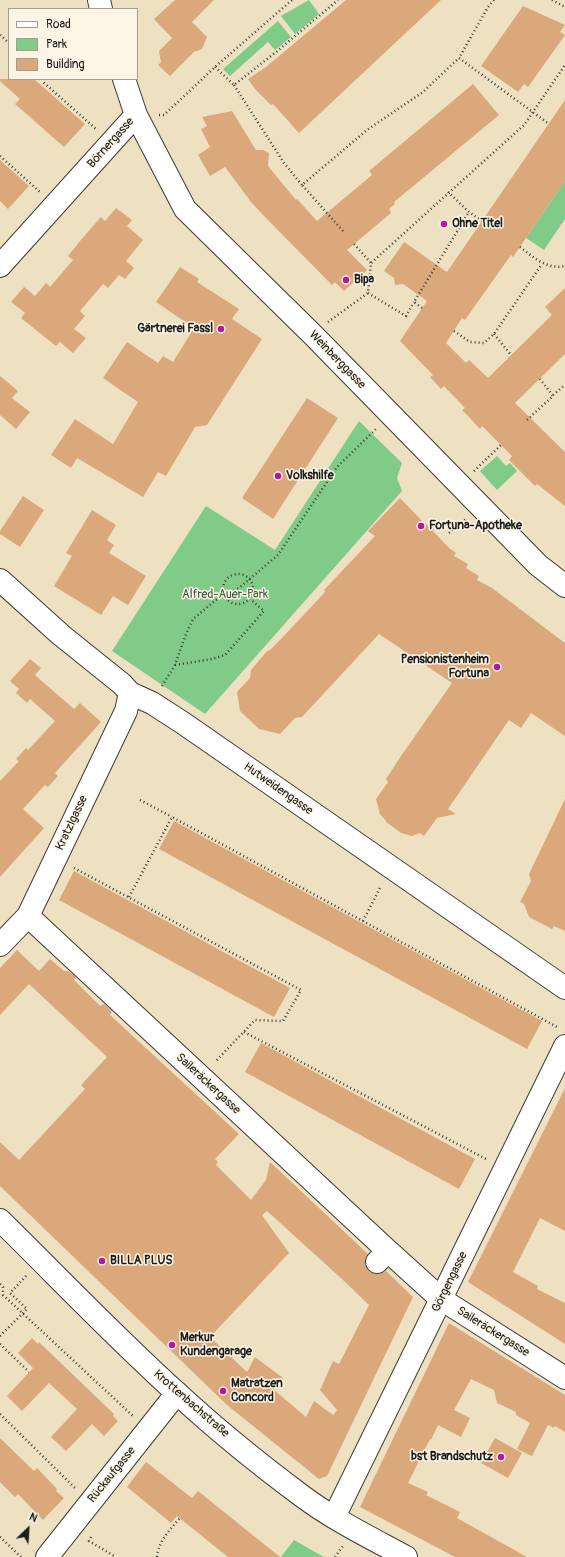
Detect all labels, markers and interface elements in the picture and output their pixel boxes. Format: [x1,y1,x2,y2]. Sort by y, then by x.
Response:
legend [8,8,138,80]
text: Road [46,17,71,32]
text: Park [46,37,67,52]
text: Building [46,57,85,72]
street label: Börnergasse [85,115,137,171]
place label: Ohne Titel [452,217,503,231]
marker: Ohne Titel [439,219,449,229]
place label: Bipa [354,273,374,287]
marker: Bipa [341,275,351,285]
place label: Gärtnerei Fassl [137,322,213,336]
marker: Gärtnerei Fassl [216,324,226,334]
street label: Weinberggasse [306,328,368,392]
place label: Volkshilfe [286,469,334,483]
marker: Volkshilfe [273,471,283,481]
place label: Fortuna-Apotheke [429,519,522,533]
marker: Fortuna-Apotheke [416,521,426,531]
park label: Alfred-Auer-Park [182,588,268,602]
place label: Pensionistenheim Fortuna [401,653,489,681]
marker: Pensionistenheim Fortuna [492,662,502,672]
street label: Hutweidengasse [241,760,315,818]
street label: Kratzlgasse [53,793,91,853]
street label: Saileräckergasse [173,1050,243,1118]
street label: Görgengasse [429,1249,471,1315]
place label: BILLA PLUS [110,1254,172,1268]
marker: BILLA PLUS [97,1256,107,1266]
street label: Saileräckergasse [454,1304,532,1360]
place label: Merkur Kundengarage [180,1331,252,1359]
marker: Merkur Kundengarage [167,1340,177,1350]
street label: Krottenbachstraße [150,1367,232,1441]
place label: Matratzen Concord [231,1377,283,1405]
marker: Matratzen Concord [218,1386,228,1396]
street label: Rückaufgasse [85,1444,139,1506]
place label: bst Brandschutz [411,1450,493,1464]
marker: bst Brandschutz [496,1452,506,1462]
north arrow [8,1509,48,1549]
text: N [27,1510,39,1525]

